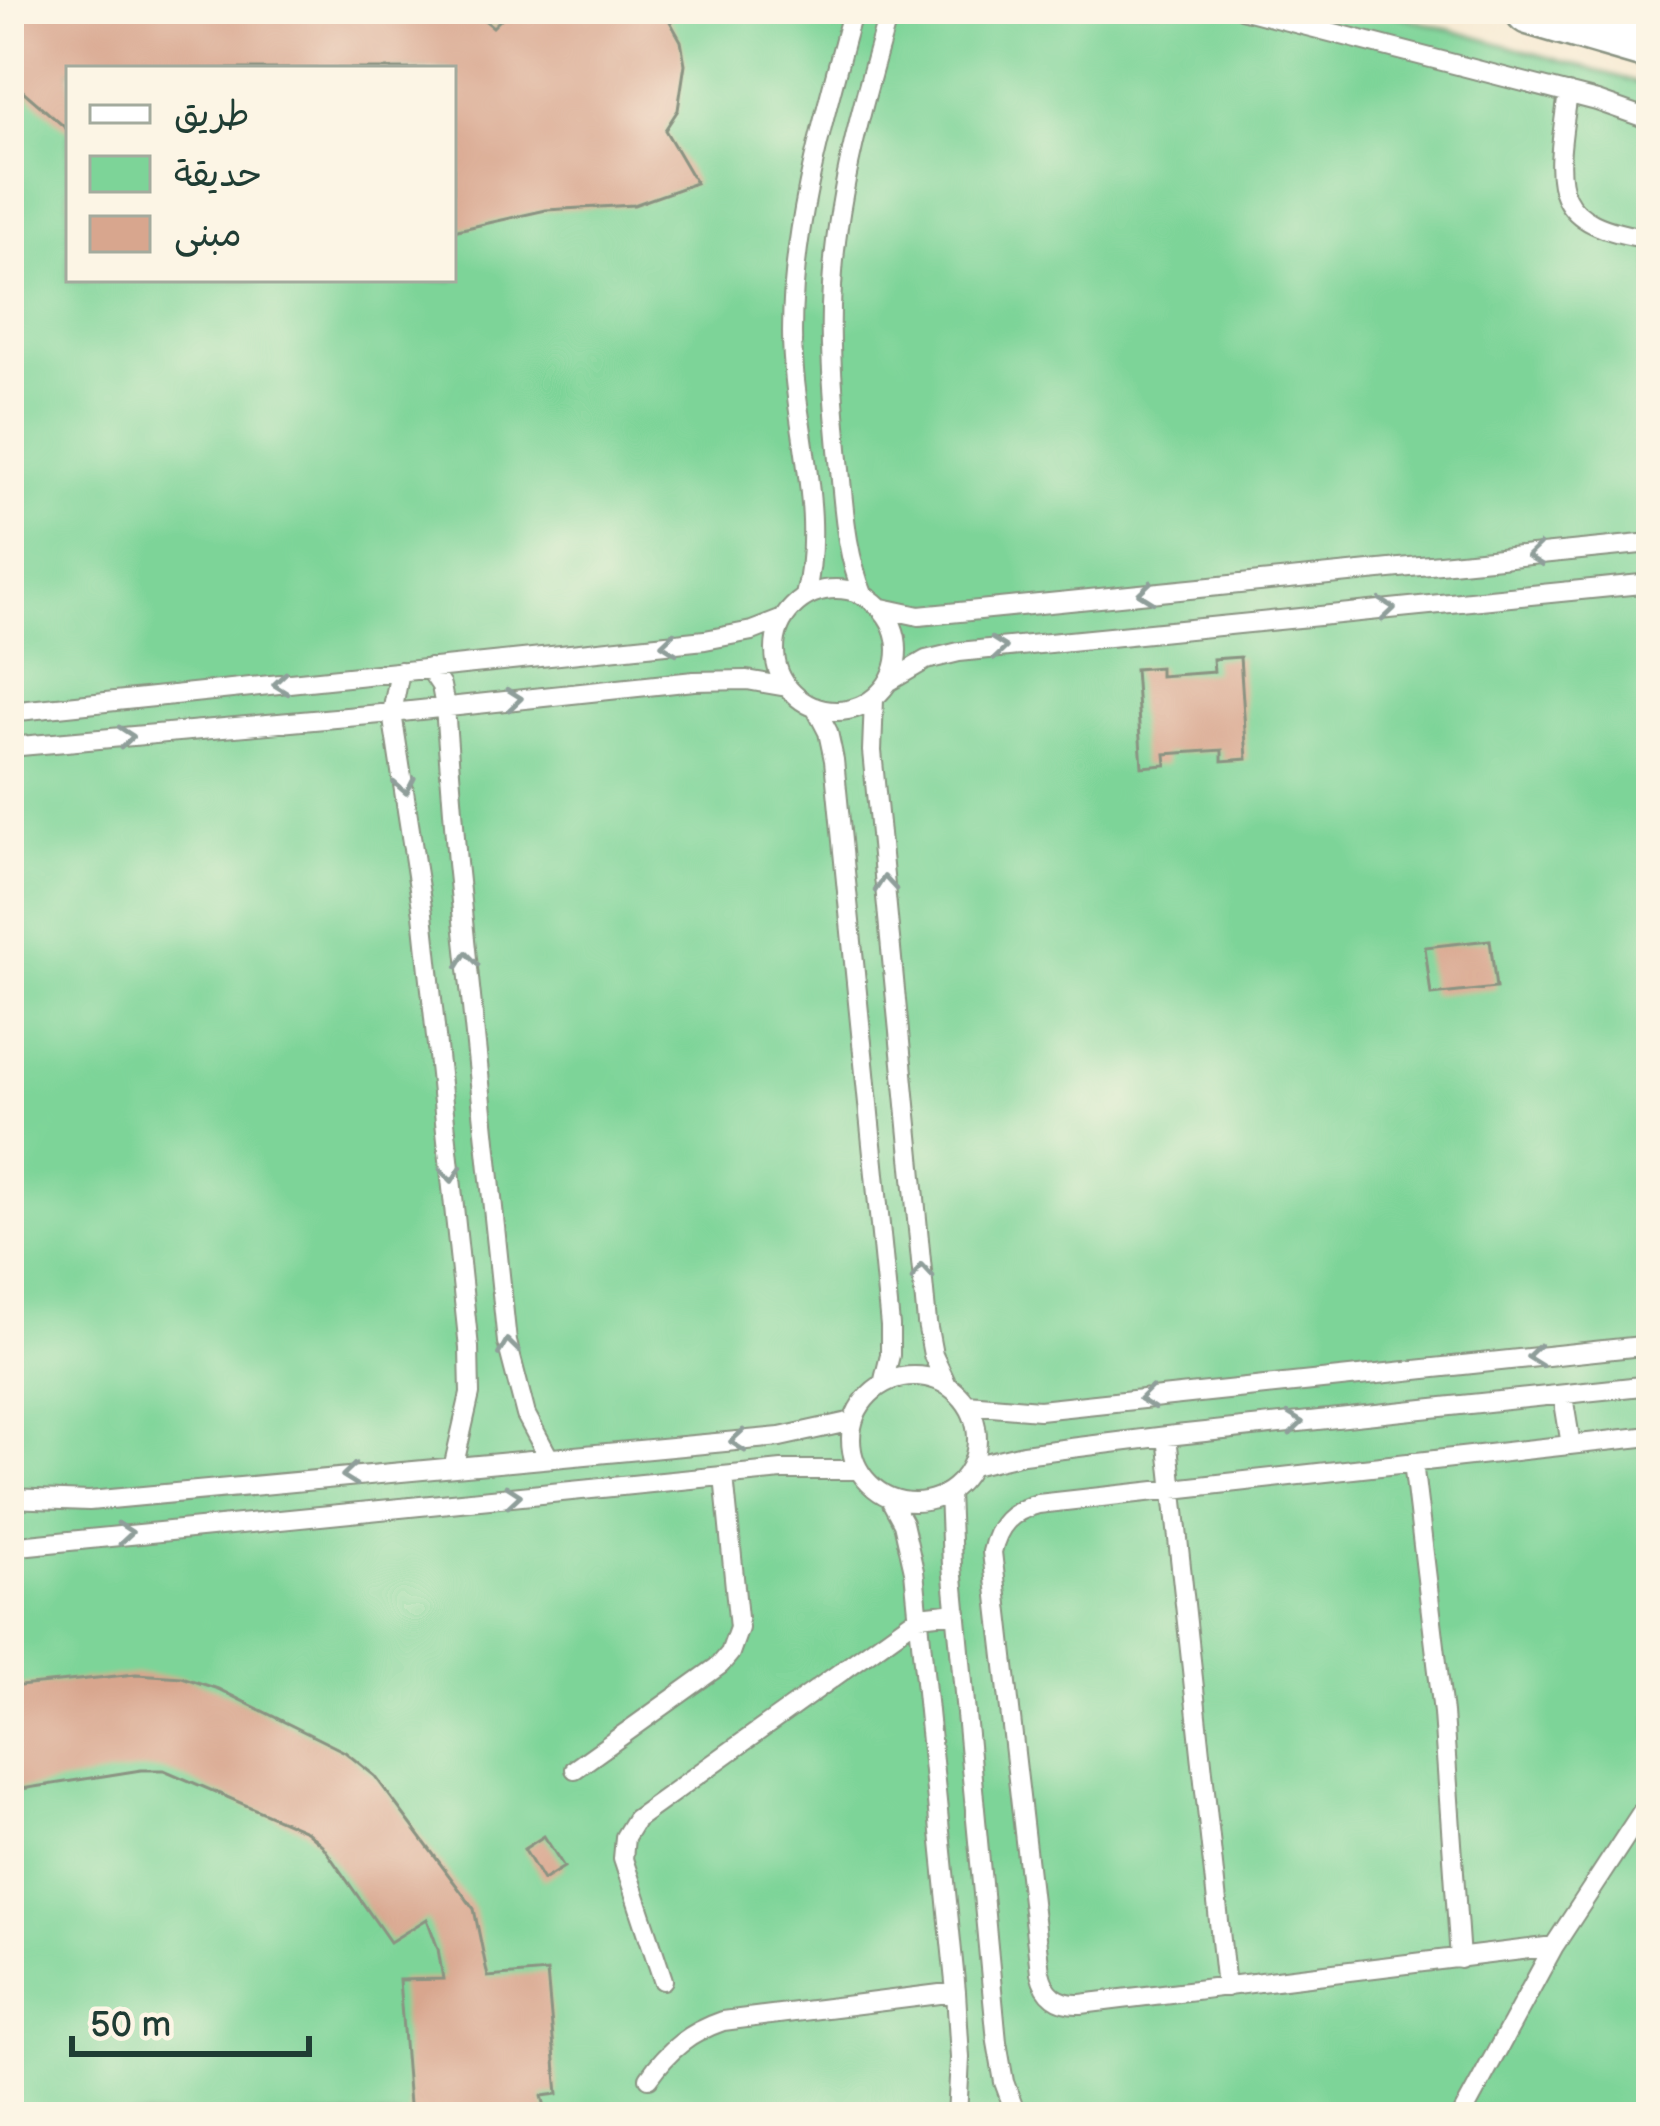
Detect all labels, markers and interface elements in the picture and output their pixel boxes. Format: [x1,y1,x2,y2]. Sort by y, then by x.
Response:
legend [66,66,456,282]
text: طريق [174,94,250,137]
text: حديقة [174,154,262,197]
text: مبنى [174,214,242,257]
one-way arrow [1525,542,1544,567]
one-way arrow [1137,580,1156,606]
one-way arrow [1378,597,1397,622]
one-way arrow [659,631,678,656]
one-way arrow [990,636,1009,661]
one-way arrow [272,671,291,696]
one-way arrow [504,687,524,713]
one-way arrow [116,724,135,750]
one-way arrow [391,776,417,796]
one-way arrow [873,874,898,893]
one-way arrow [455,950,480,969]
one-way arrow [438,1165,463,1184]
one-way arrow [910,1262,935,1281]
one-way arrow [496,1338,522,1357]
one-way arrow [1525,1343,1544,1369]
one-way arrow [1137,1385,1156,1410]
one-way arrow [1286,1411,1305,1436]
one-way arrow [729,1427,748,1453]
one-way arrow [340,1462,359,1487]
one-way arrow [504,1484,523,1509]
one-way arrow [116,1521,135,1546]
scale bar [72,1982,309,2056]
text: 50 m [90,2004,171,2047]

